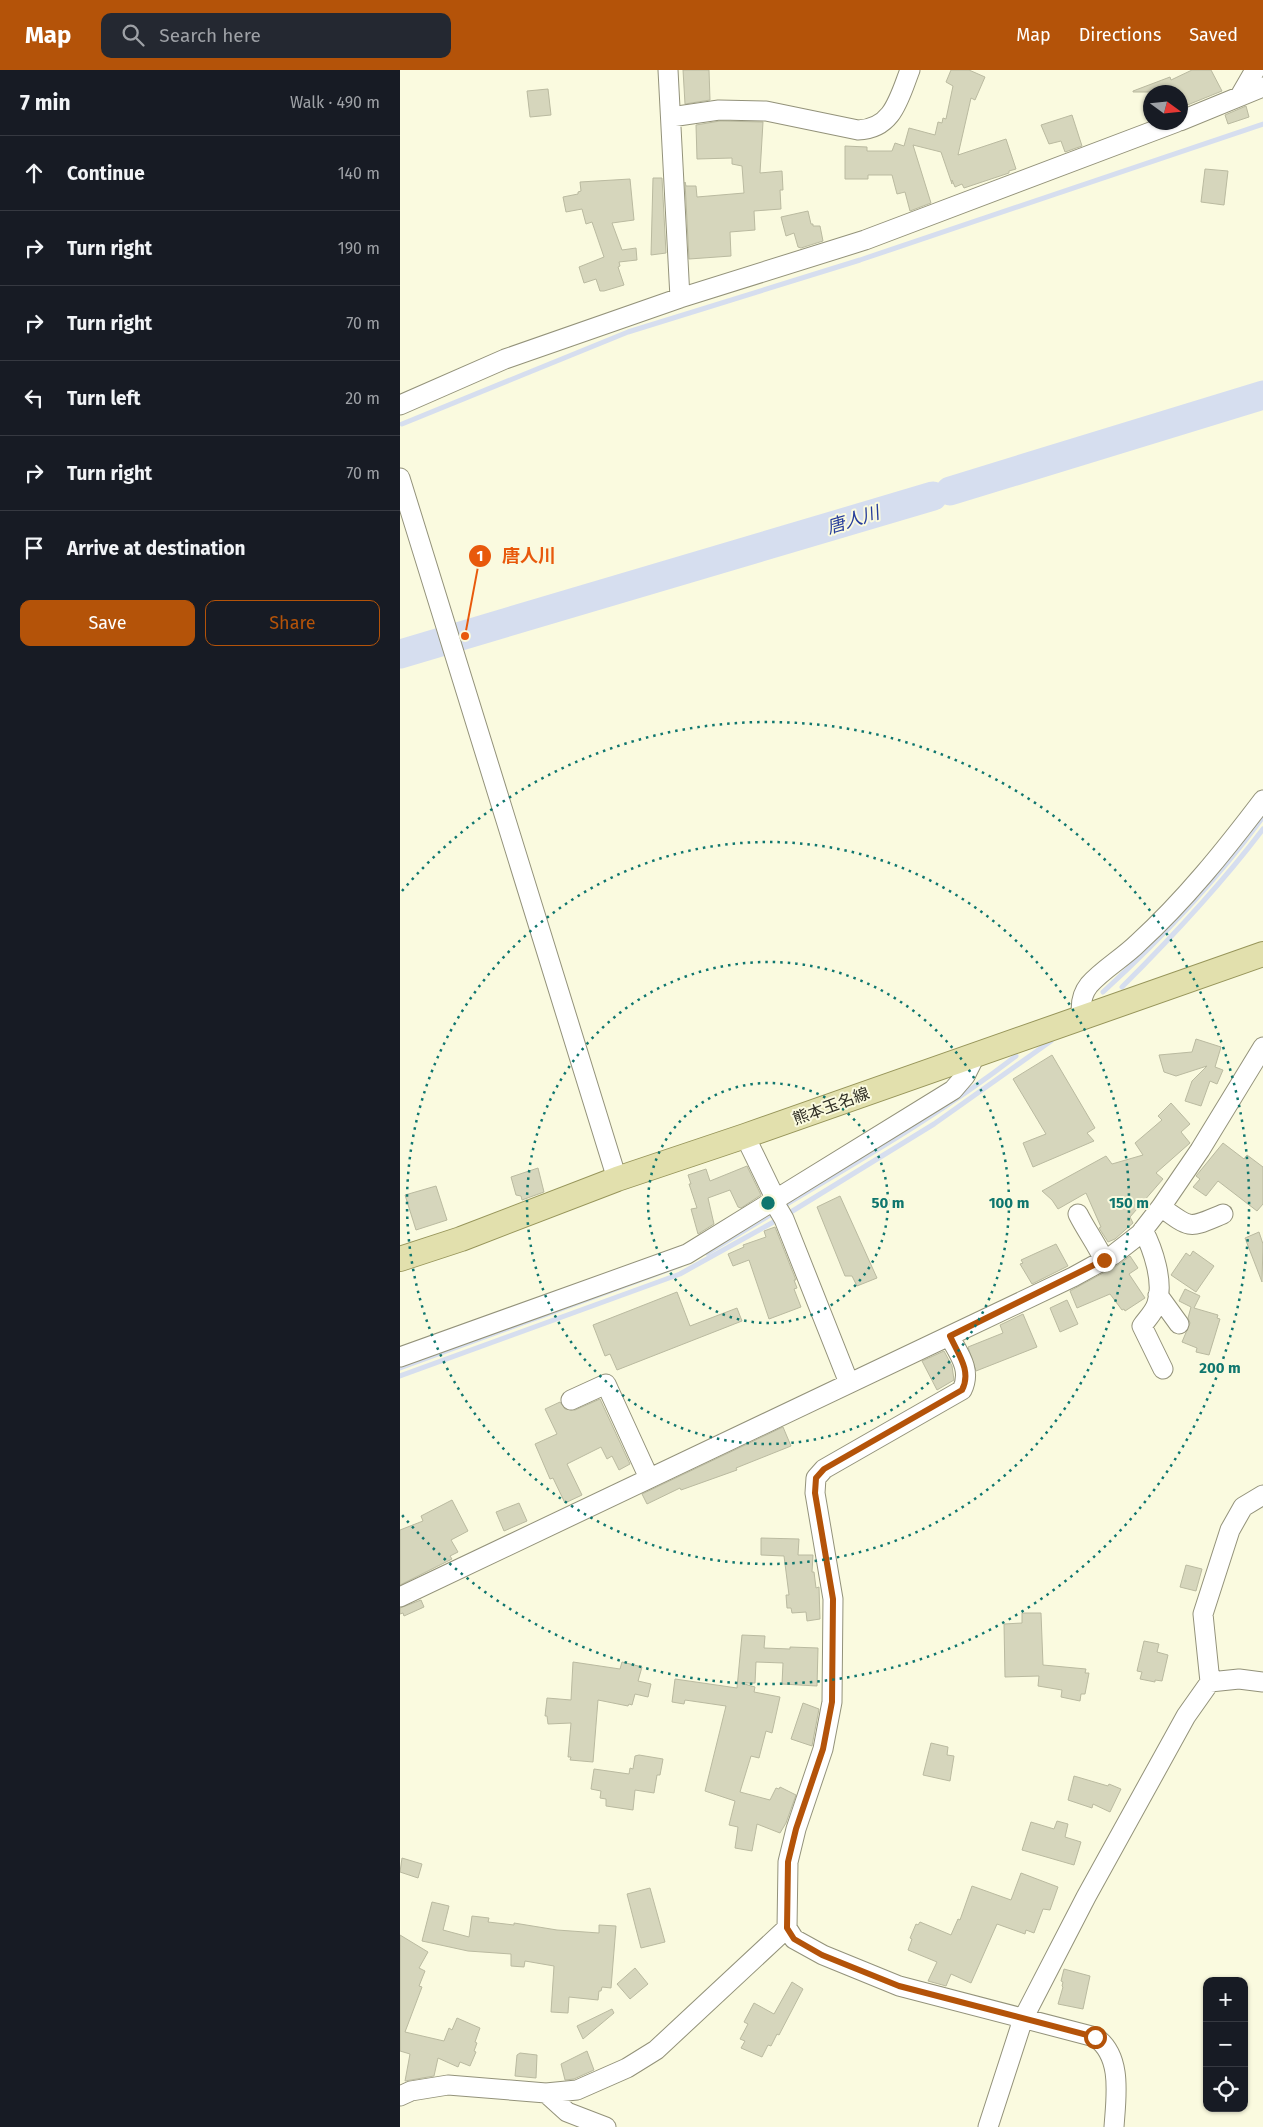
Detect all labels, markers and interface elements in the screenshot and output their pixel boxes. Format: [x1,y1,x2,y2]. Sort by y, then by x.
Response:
search box [101,13,451,58]
text: Map [25,21,71,49]
icon: search [119,21,147,49]
text: Search here [159,24,261,47]
text: Map [1016,24,1051,46]
text: Directions [1079,24,1161,46]
text: Saved [1189,24,1238,46]
north arrow [1143,85,1188,130]
text: 7 min [20,90,71,116]
text: Walk · 490 m [290,93,380,112]
icon: ahead [20,159,48,187]
text: Continue [67,162,145,185]
text: 140 m [338,164,380,183]
icon: right [20,234,48,262]
text: Turn right [67,237,152,260]
text: 190 m [338,239,380,258]
icon: right [20,309,48,337]
text: Turn right [67,312,152,335]
text: 70 m [346,314,380,333]
icon: left [20,384,48,412]
text: Turn left [67,387,141,410]
text: 20 m [345,389,380,408]
icon: right [20,459,48,487]
text: Turn right [67,462,152,485]
text: 70 m [346,464,380,483]
water label: 唐人川 [824,501,884,538]
icon: arrive [20,534,48,562]
text: Arrive at destination [67,537,246,560]
callout: 唐人川 [467,539,566,572]
text: 唐人川 [502,545,556,567]
text: 1 [477,547,483,565]
button: Save [20,600,195,646]
button: Share [205,600,380,646]
street label: 熊本玉名線 [790,1083,872,1129]
centre of rings [759,1194,777,1212]
text: 50 m [871,1194,905,1212]
text: 100 m [989,1194,1029,1212]
text: 150 m [1109,1194,1149,1212]
route end [1093,1249,1116,1272]
text: 200 m [1199,1359,1241,1377]
map controls [1203,1977,1248,2112]
button: + [1203,1977,1248,2022]
button: − [1203,2022,1248,2067]
route start [1084,2026,1107,2049]
button: locate [1203,2067,1248,2112]

